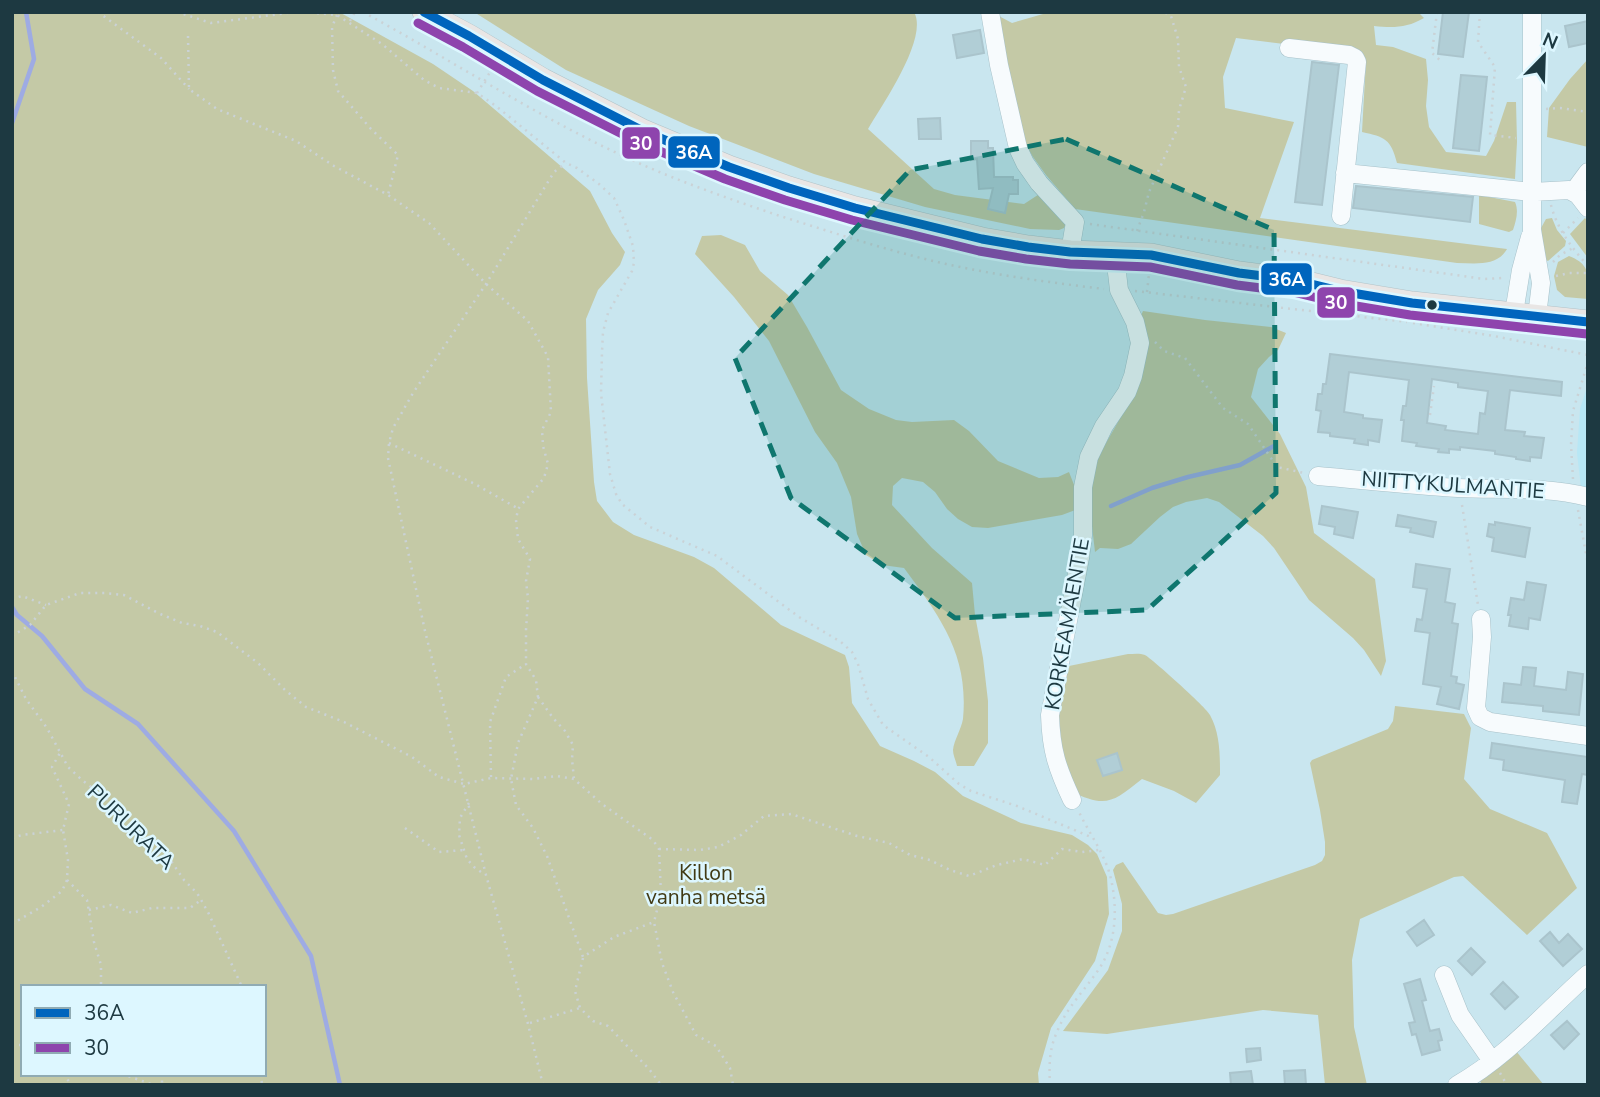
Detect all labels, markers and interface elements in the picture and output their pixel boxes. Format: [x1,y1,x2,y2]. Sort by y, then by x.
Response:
north arrow [1509,21,1579,91]
text: N [1539,27,1562,56]
line badge: 30 [621,126,661,160]
text: 30 [630,131,652,157]
line badge: 36A [667,135,721,169]
text: 36A [676,140,713,166]
line badge: 36A [1260,262,1313,296]
text: 36A [1269,267,1306,293]
line badge: 30 [1316,286,1356,319]
text: 30 [1325,290,1347,316]
unlabelled marker [1425,298,1439,312]
street label: NIITTYKULMANTIE [1360,465,1546,505]
street label: KORKEAMÄENTIE [1038,536,1096,712]
street label: PURURATA [81,778,181,876]
park label: Killon vanha metsä [646,859,766,911]
legend [21,985,266,1076]
text: 36A [84,999,125,1027]
text: 30 [84,1034,109,1062]

